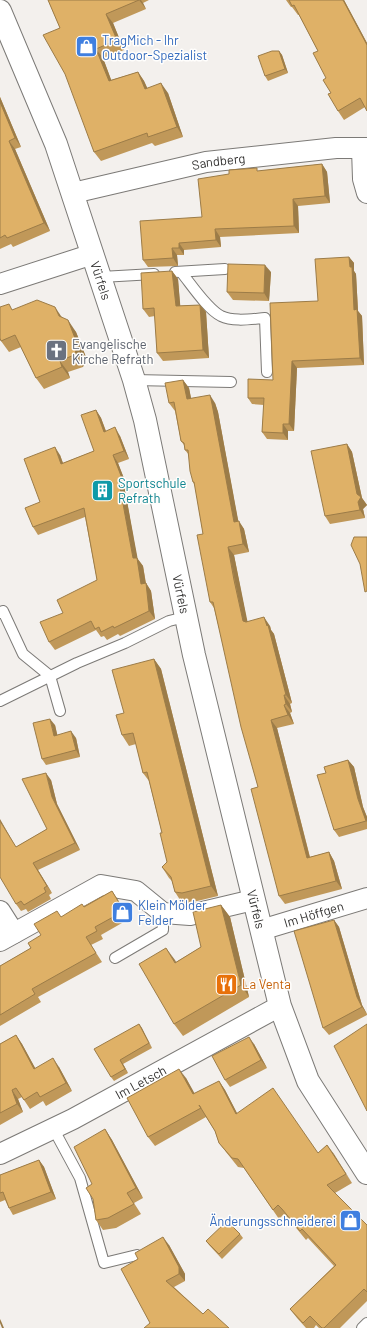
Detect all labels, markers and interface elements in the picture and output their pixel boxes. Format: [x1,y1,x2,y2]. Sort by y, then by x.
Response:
place label: TragMich - Ihr Outdoor-Spezialist [102,32,207,63]
shop icon: TragMich - Ihr Outdoor-Spezialist [73,34,99,60]
street label: Sandberg [190,150,246,173]
street label: Vürfels [87,259,115,302]
place label: Evangelische Kirche Refrath [72,336,154,367]
church icon: Evangelische Kirche Refrath [43,338,69,364]
place label: Sportschule Refrath [118,475,186,506]
building icon: Sportschule Refrath [90,477,116,503]
street label: Vürfels [169,573,193,615]
street label: Vürfels [244,888,269,930]
place label: Klein Mölder Felder [138,897,207,928]
street label: Im Höffgen [282,898,346,931]
shop icon: Klein Mölder Felder [110,899,136,925]
restaurant icon: La Venta [213,971,239,997]
place label: La Venta [242,976,291,992]
street label: Im Letsch [112,1062,169,1102]
shop icon: Änderungsschneiderei [338,1208,364,1234]
place label: Änderungsschneiderei [209,1213,336,1229]

